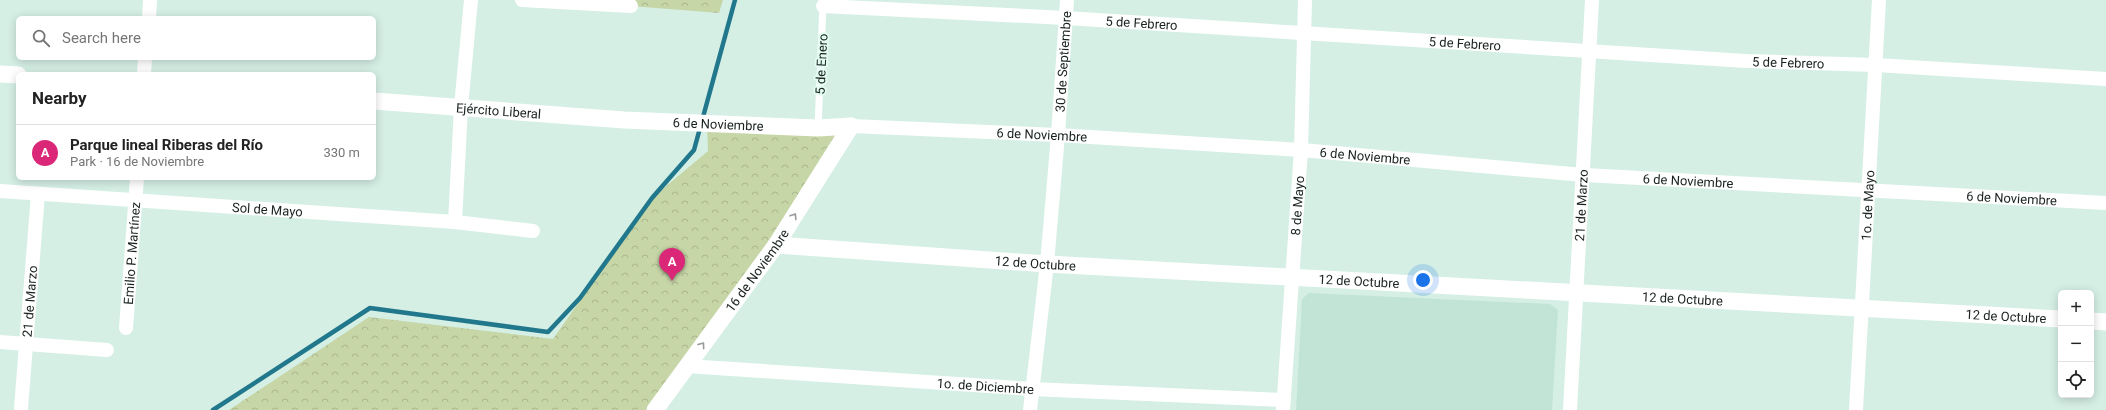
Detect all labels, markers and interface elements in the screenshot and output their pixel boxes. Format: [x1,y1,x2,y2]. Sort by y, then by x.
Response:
street label: 30 de Septiembre [1053,10,1074,113]
street label: 5 de Febrero [1105,14,1178,33]
search box [16,16,376,60]
icon: search [30,27,52,49]
text: Search here [62,29,141,47]
street label: 5 de Enero [812,33,831,95]
street label: 5 de Febrero [1428,34,1501,53]
street label: 5 de Febrero [1752,54,1825,71]
text: Nearby [32,88,87,108]
street label: Ejército Liberal [456,100,542,122]
street label: 6 de Noviembre [672,115,764,134]
street label: 6 de Noviembre [996,125,1088,145]
text: Parque lineal Riberas del Río [70,136,263,154]
text: A [41,145,49,160]
text: 330 m [323,145,360,160]
street label: 6 de Noviembre [1319,145,1411,168]
text: Park · 16 de Noviembre [70,154,204,169]
street label: 21 de Marzo [1572,169,1591,242]
street label: 1o. de Mayo [1859,170,1877,241]
street label: 6 de Noviembre [1642,171,1734,191]
street label: 8 de Mayo [1288,175,1307,236]
street label: 6 de Noviembre [1966,189,2057,208]
street label: Sol de Mayo [231,200,303,220]
street label: Emilio P. Martínez [121,201,143,305]
one-way arrow [789,213,797,220]
street label: 16 de Noviembre [723,226,792,315]
pin: A [659,248,685,281]
street label: 12 de Octubre [994,253,1076,274]
street label: 21 de Marzo [20,265,40,338]
your location [1413,270,1433,290]
street label: 12 de Octubre [1318,272,1400,291]
street label: 12 de Octubre [1641,289,1723,309]
map controls [2058,290,2094,398]
button: + [2058,290,2094,326]
street label: 12 de Octubre [1965,307,2047,326]
button: − [2058,326,2094,362]
one-way arrow [698,342,705,349]
button: locate [2058,362,2094,398]
street label: 1o. de Diciembre [936,376,1034,397]

